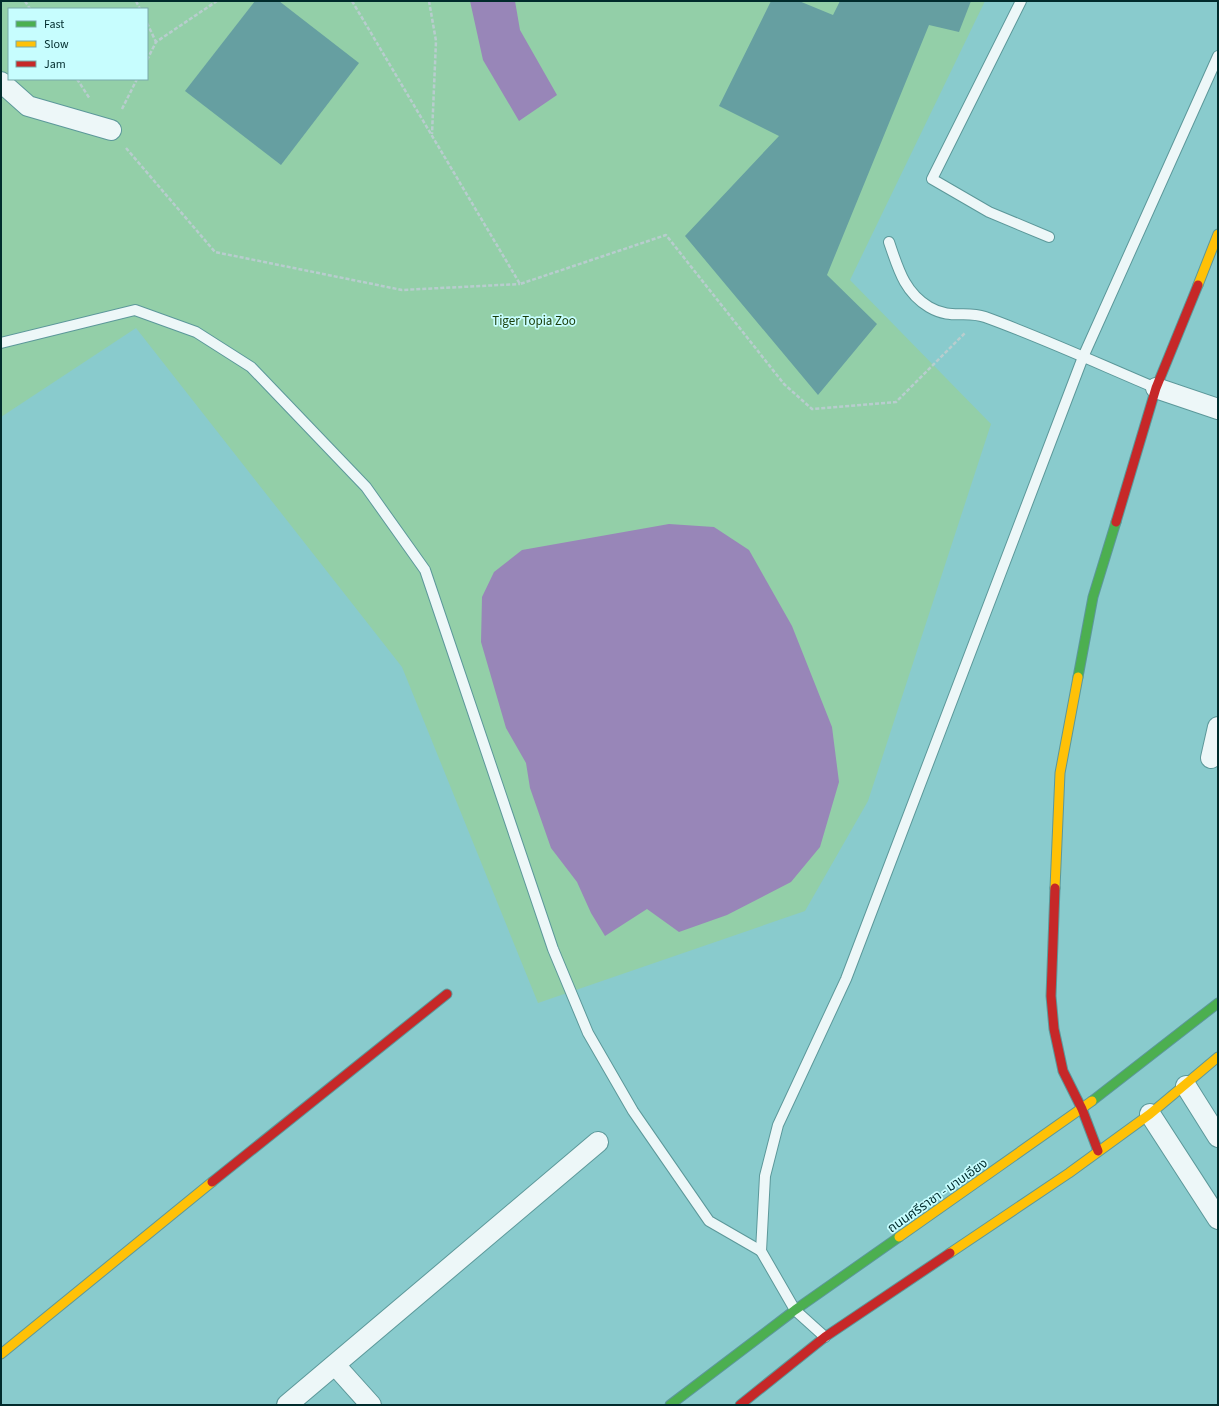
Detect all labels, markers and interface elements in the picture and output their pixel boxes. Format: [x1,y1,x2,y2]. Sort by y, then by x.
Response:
legend [8,8,148,80]
text: Fast [44,16,64,33]
text: Slow [44,36,69,53]
text: Jam [44,56,66,73]
park label: Tiger Topia Zoo [492,312,576,330]
street label: ถนนศรีราชา - มาบเอียง [884,1154,991,1237]

